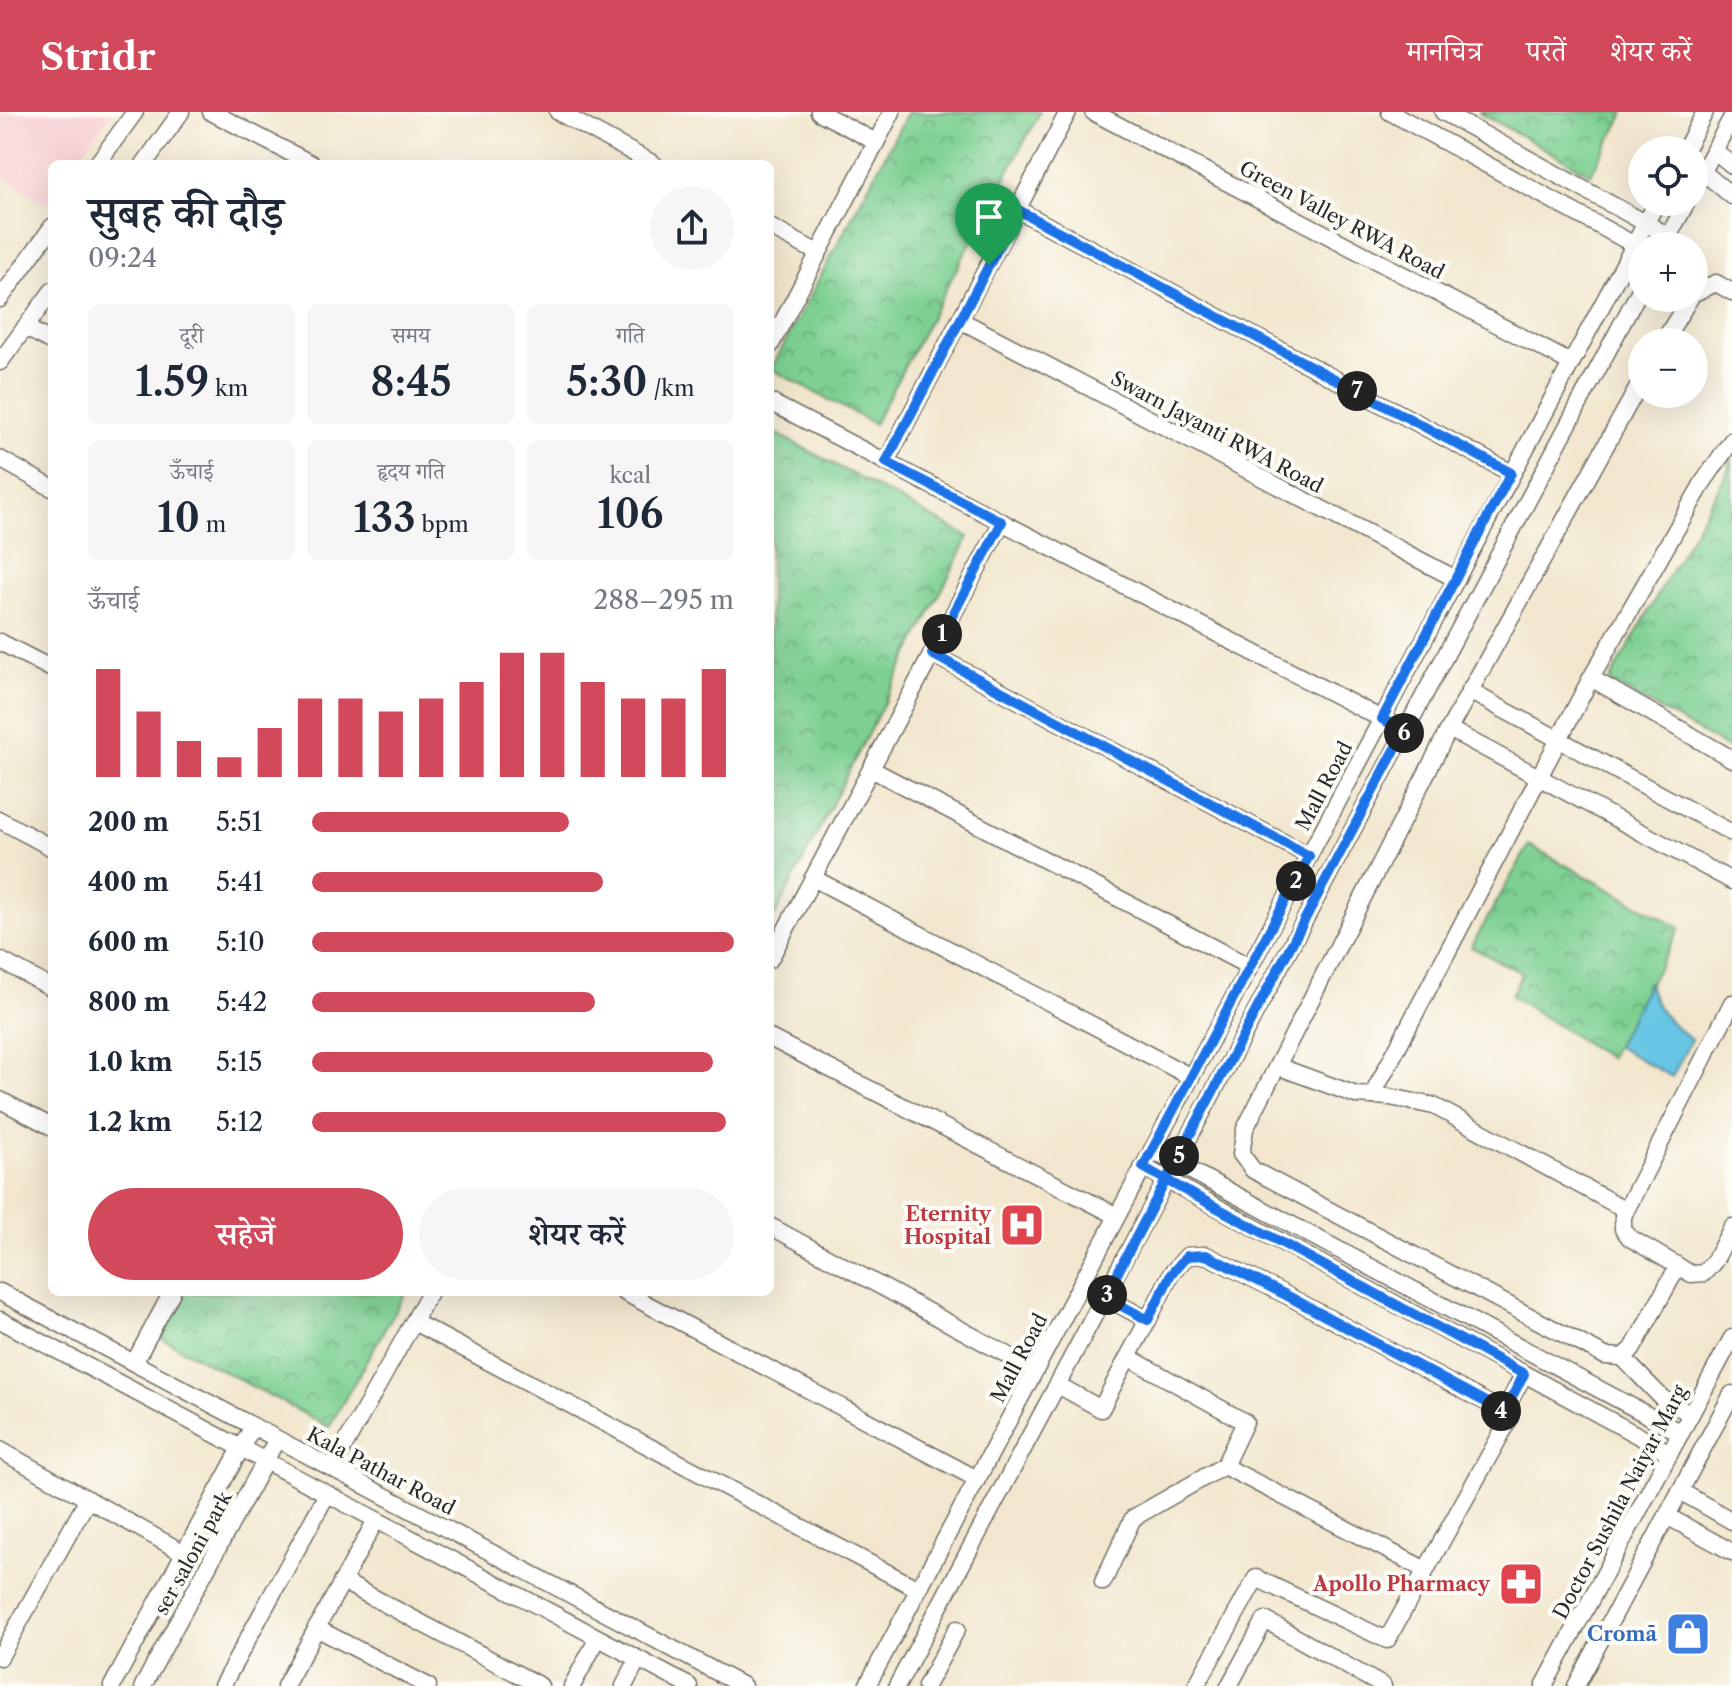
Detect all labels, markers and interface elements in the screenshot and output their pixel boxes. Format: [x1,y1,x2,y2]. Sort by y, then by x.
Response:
text: Stridr [40,33,156,80]
text: मानचित्र [1406,34,1482,68]
text: परतें [1526,34,1566,68]
text: शेयर करें [1610,34,1692,68]
map controls [1628,136,1708,408]
button: locate [1628,136,1708,216]
street label: Green Valley RWA Road [1235,156,1449,284]
pin [955,183,1023,265]
text: सुबह की दौड़ [88,185,284,239]
button: share [650,186,734,270]
icon: arrive [967,195,1011,239]
button: + [1628,232,1708,312]
text: 09:24 [88,242,157,274]
text: दूरी [180,322,204,349]
text: समय [392,322,430,349]
text: गति [616,322,645,349]
button: − [1628,328,1708,408]
text: 1.59 [135,357,209,406]
text: 8:45 [370,357,452,406]
text: 5:30 [566,357,648,406]
street label: Swarn Jayanti RWA Road [1107,366,1327,498]
pin: 7 [1337,371,1377,411]
text: km [209,375,248,402]
text: /km [648,375,695,402]
text: 7 [1351,377,1363,404]
text: ऊँचाई [170,458,213,485]
text: हृदय गति [377,458,445,485]
text: kcal [610,462,651,489]
text: 106 [597,489,664,538]
text: 10 [157,493,200,542]
text: 133 [353,493,416,542]
text: m [200,511,226,538]
text: bpm [416,511,469,538]
text: ऊँचाई [88,584,139,616]
text: 288–295 m [593,584,734,616]
pin: 1 [922,614,962,654]
text: 1 [937,620,947,647]
pin: 6 [1384,713,1424,753]
text: 6 [1397,719,1411,746]
street label: Mall Road [1291,737,1357,835]
text: 200 m [88,806,169,838]
text: 5:51 [216,806,262,838]
pin: 2 [1276,861,1316,901]
text: 400 m [88,866,169,898]
text: 5:41 [216,866,263,898]
text: 2 [1290,867,1303,894]
text: 600 m [88,926,169,958]
text: 5:10 [216,926,265,958]
text: 800 m [88,986,170,1018]
text: 5:42 [216,986,267,1018]
text: 1.0 km [88,1046,173,1078]
text: 5:15 [216,1046,262,1078]
text: 1.2 km [88,1106,172,1138]
text: 5:12 [216,1106,263,1138]
pin: 5 [1159,1136,1199,1176]
text: 5 [1173,1142,1185,1169]
button: सहेजें [88,1188,403,1280]
button: शेयर करें [419,1188,734,1280]
hospital icon: Eternity Hospital [998,1201,1046,1249]
place label: Eternity Hospital [904,1202,992,1249]
pin: 3 [1087,1275,1127,1315]
text: 3 [1101,1281,1113,1308]
street label: Mall Road [986,1309,1052,1407]
street label: Doctor Sushila Naiyar Marg [1548,1381,1692,1623]
pin: 4 [1481,1391,1521,1431]
text: 4 [1494,1397,1508,1424]
street label: Kala Pathar Road [303,1422,459,1520]
street label: ser saloni park [149,1486,238,1619]
pharmacy icon: Apollo Pharmacy [1497,1560,1545,1608]
place label: Apollo Pharmacy [1312,1572,1491,1596]
shop icon: Cromā [1664,1610,1712,1658]
place label: Cromā [1587,1622,1657,1646]

